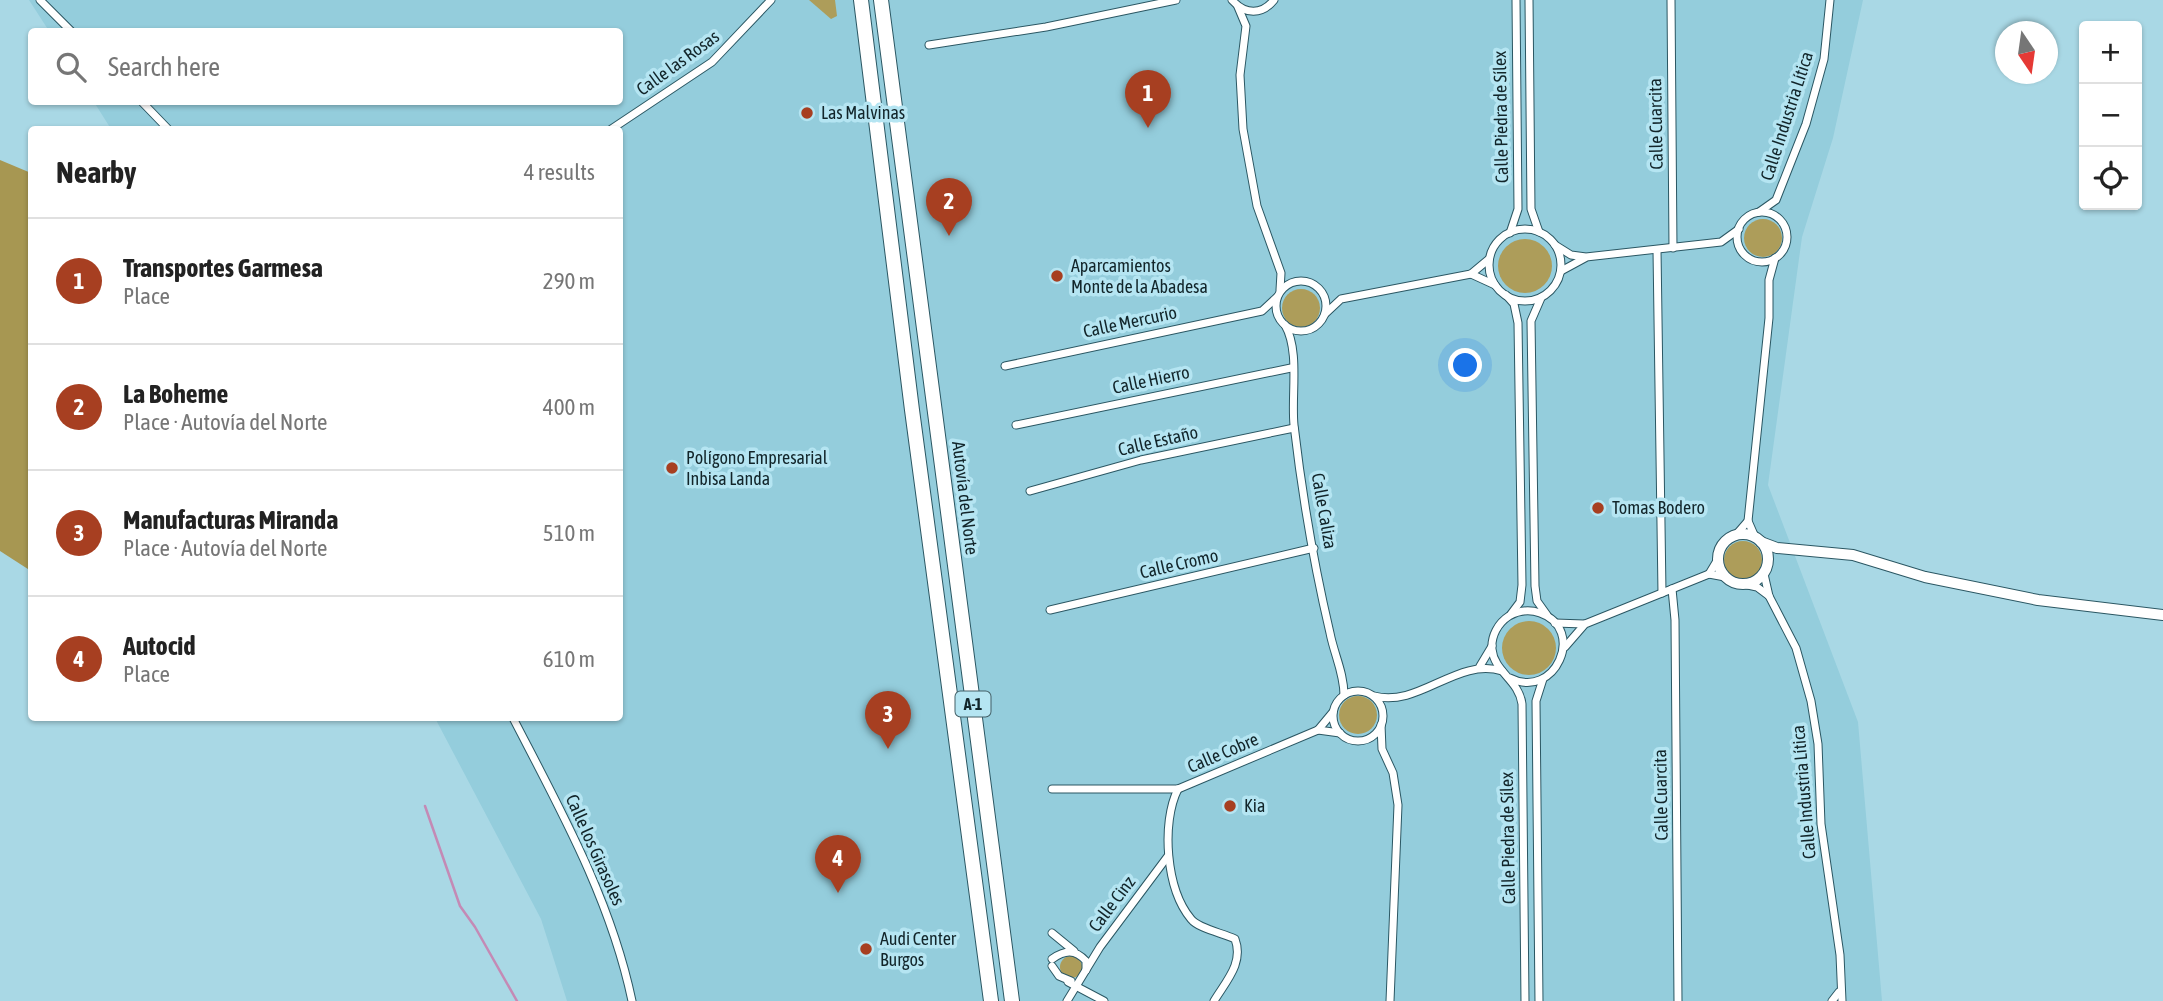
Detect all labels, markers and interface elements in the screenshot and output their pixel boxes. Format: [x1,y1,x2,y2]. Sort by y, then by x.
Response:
north arrow [1995,21,2058,84]
map controls [2079,21,2142,210]
button: + [2079,21,2142,84]
street label: Calle las Rosas [632,26,723,100]
search box [28,28,623,105]
icon: search [52,48,90,86]
street label: Calle Industria Lítica [1756,49,1817,183]
street label: Calle Piedra de Sílex [1489,51,1512,183]
text: Search here [108,52,220,82]
pin: 1 [1125,70,1171,128]
street label: Calle Cuarcita [1644,78,1667,170]
button: − [2079,84,2142,147]
place label: Las Malvinas [821,102,905,123]
marker: Las Malvinas [799,105,815,121]
button: locate [2079,147,2142,210]
text: Nearby [56,155,136,189]
text: 4 results [524,159,595,185]
pin: 2 [926,178,972,236]
text: Transportes Garmesa [123,253,323,283]
place label: Aparcamientos Monte de la Abadesa [1071,255,1208,297]
text: 1 [74,268,84,294]
text: 290 m [543,268,595,294]
marker: Aparcamientos Monte de la Abadesa [1049,268,1065,284]
text: Place [123,283,170,309]
street label: Calle Mercurio [1081,301,1179,342]
your location [1448,348,1482,382]
street label: Calle Hierro [1110,361,1191,398]
text: La Boheme [123,379,228,409]
text: 2 [74,394,84,420]
text: 400 m [543,394,595,420]
text: Place · Autovía del Norte [123,409,328,435]
street label: Calle Estaño [1116,421,1200,460]
street label: Autovía del Norte [948,440,983,556]
place label: Polígono Empresarial Inbisa Landa [686,447,828,489]
marker: Polígono Empresarial Inbisa Landa [664,460,680,476]
street label: Calle Caliza [1307,471,1341,551]
place label: Tomas Bodero [1612,497,1705,518]
marker: Tomas Bodero [1590,500,1606,516]
text: Manufacturas Miranda [123,505,338,535]
text: 3 [74,520,84,546]
text: 510 m [543,520,595,546]
text: Place · Autovía del Norte [123,535,328,561]
street label: Calle Cromo [1138,544,1220,583]
text: Autocid [123,631,196,661]
text: 4 [74,646,84,672]
text: 610 m [543,646,595,672]
text: Place [123,661,170,687]
pin: 3 [865,691,911,749]
road number: A-1 [956,692,990,716]
street label: Calle Industria Lítica [1787,724,1820,860]
street label: Calle Cobre [1184,728,1261,777]
street label: Calle Cuarcita [1649,749,1672,841]
street label: Calle Piedra de Sílex [1496,772,1519,904]
street label: Calle los Girasoles [562,791,629,909]
place label: Kia [1244,795,1265,816]
marker: Kia [1222,798,1238,814]
pin: 4 [815,835,861,893]
street label: Calle Cinz [1084,871,1140,936]
place label: Audi Center Burgos [880,928,957,970]
marker: Audi Center Burgos [858,941,874,957]

